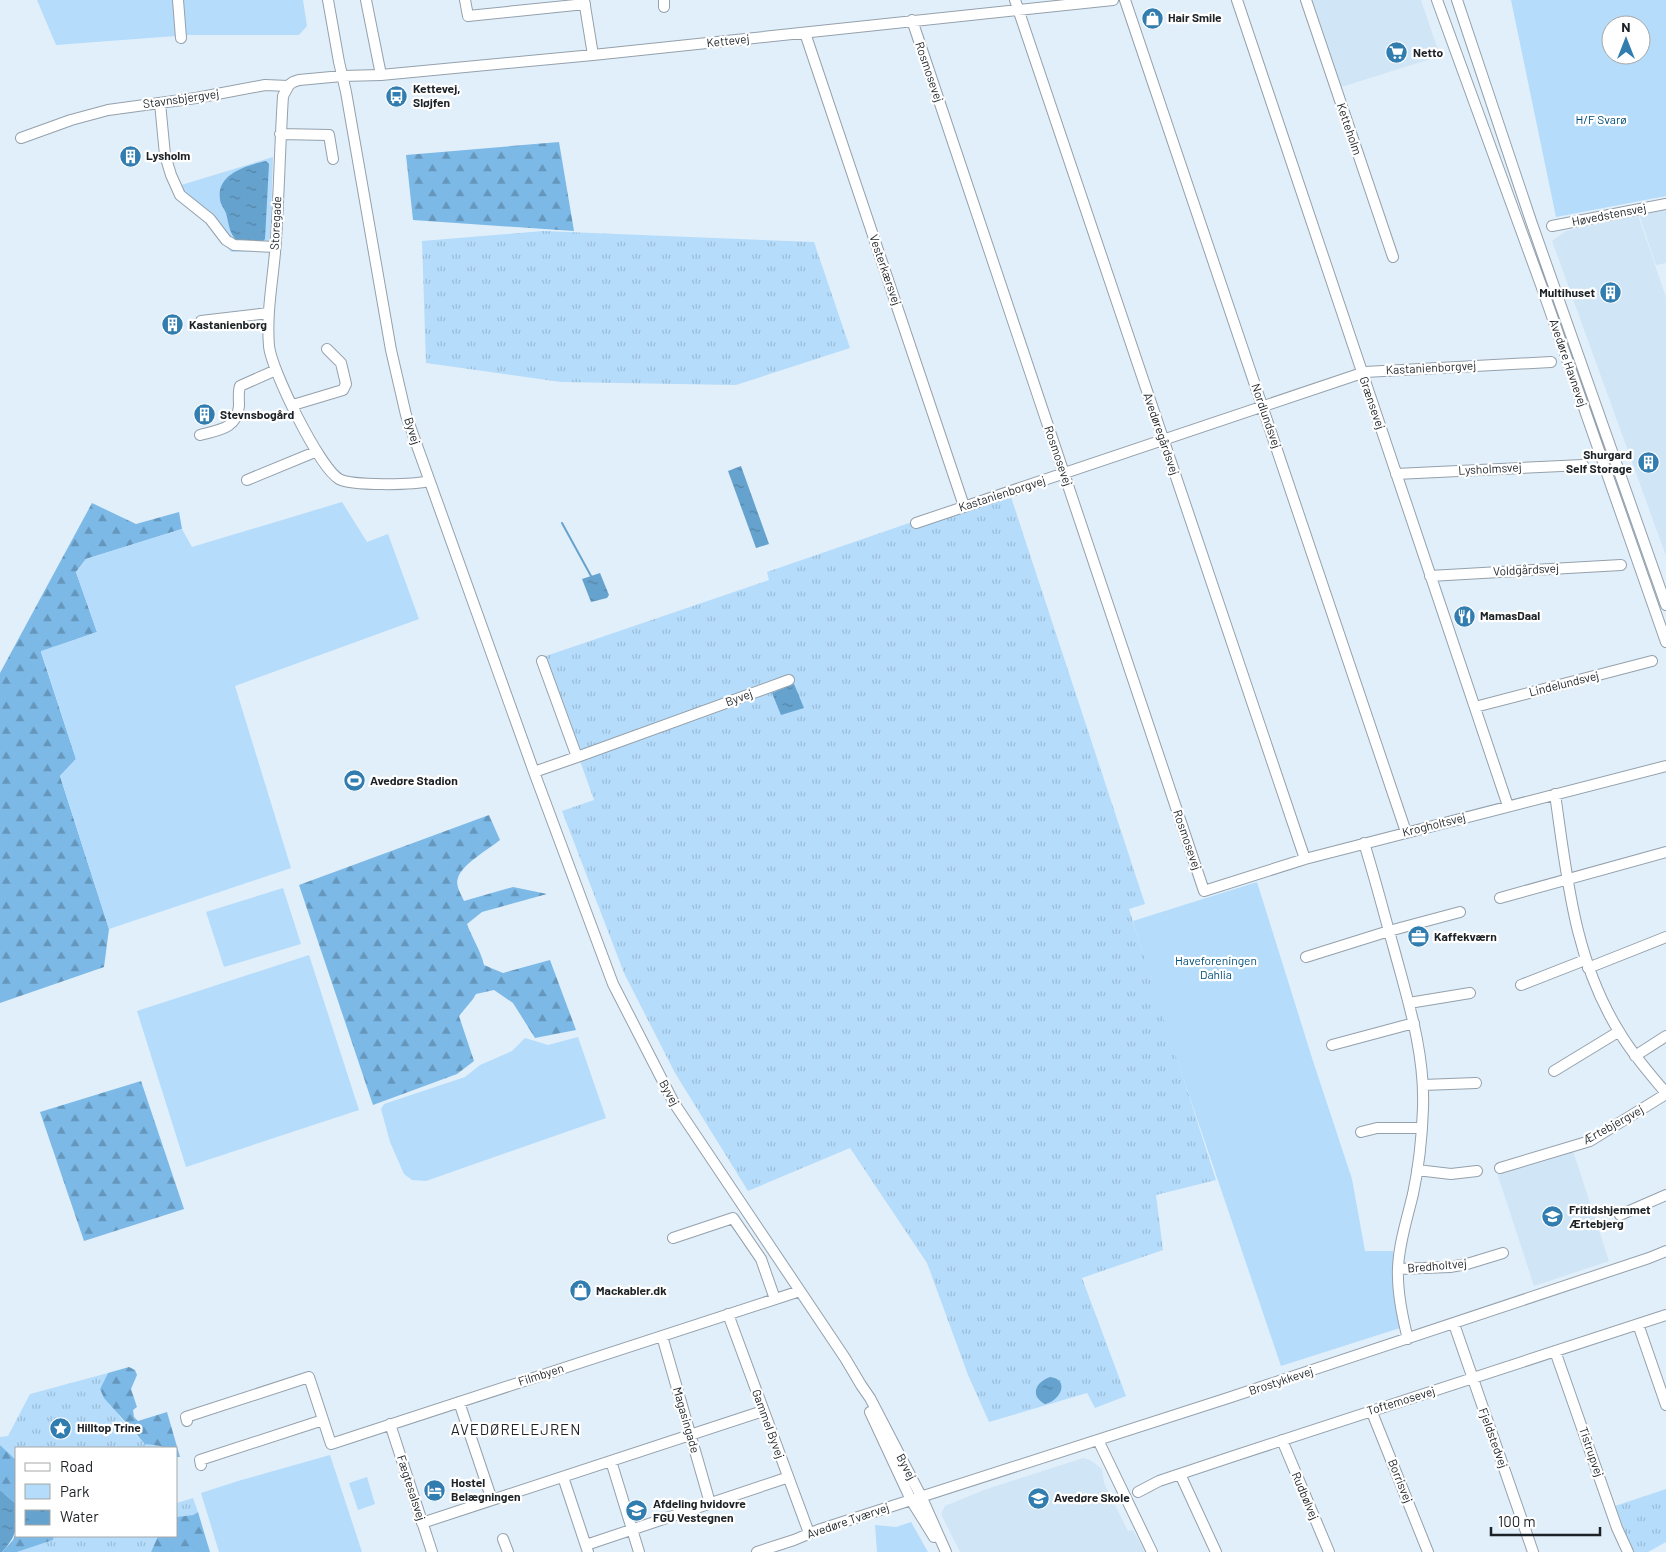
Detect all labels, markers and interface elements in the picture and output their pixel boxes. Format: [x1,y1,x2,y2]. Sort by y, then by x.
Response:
shop icon: Hair Smile [1140,6,1164,30]
place label: Hair Smile [1168,10,1222,24]
north arrow [1601,15,1651,65]
text: N [1621,18,1631,35]
street label: Kettevej [706,31,750,49]
street label: Rosmosevej [913,40,947,104]
supermarket icon: Netto [1385,41,1409,65]
place label: Netto [1413,45,1443,59]
place label: Kettevej, Sløjfen [413,81,460,109]
bus stop icon: Kettevej, Sløjfen [385,84,409,108]
street label: Stavnsbjergvej [142,86,220,110]
street label: Ketteholm [1335,101,1365,157]
park label: H/F Svarø [1575,112,1627,126]
building icon: Lysholm [118,144,142,168]
place label: Lysholm [146,148,190,162]
street label: Storegade [267,196,283,250]
street label: Høvedstensvej [1570,200,1647,228]
street label: Vesterkærsvej [867,232,905,307]
building icon: Multihuset [1599,281,1623,305]
place label: Multihuset [1539,285,1595,299]
building icon: Kastanienborg [161,313,185,337]
place label: Kastanienborg [189,317,267,331]
street label: Avedøre Havnevej [1547,317,1591,408]
street label: Kastanienborgvej [1385,358,1477,376]
street label: Grænsevej [1357,374,1389,431]
street label: Nordlundsvej [1249,381,1285,450]
street label: Avedøregårdsvej [1141,391,1183,477]
building icon: Stevnsbogård [192,403,216,427]
place label: Stevnsbogård [220,407,295,421]
street label: Byvej [402,415,424,446]
street label: Rosmosevej [1042,424,1076,488]
place label: Shurgard Self Storage [1566,447,1632,475]
building icon: Shurgard Self Storage [1636,450,1660,474]
street label: Lysholmsvej [1458,459,1522,477]
street label: Kastanienborgvej [956,472,1047,514]
street label: Voldgårdsvej [1493,560,1559,578]
restaurant icon: MamasDaal [1452,604,1476,628]
place label: MamasDaal [1480,608,1540,622]
street label: Lindelundsvej [1527,668,1600,698]
street label: Byvej [723,686,754,708]
sports icon: Avedøre Stadion [342,769,366,793]
place label: Avedøre Stadion [370,773,458,787]
street label: Rosmosevej [1171,808,1205,872]
street label: Krogholtsvej [1401,809,1467,839]
office icon: Kaffekværn [1406,925,1430,949]
place label: Kaffekværn [1434,929,1497,943]
park label: Haveforeningen Dahlia [1175,953,1257,981]
street label: Byvej [657,1077,683,1108]
street label: Ærtebjergvej [1580,1102,1645,1147]
place label: Fritidshjemmet Ærtebjerg [1569,1202,1651,1230]
school or university icon: Fritidshjemmet Ærtebjerg [1541,1205,1565,1229]
street label: Bredholtvej [1407,1255,1467,1275]
shop icon: Mackabler.dk [568,1279,592,1303]
place label: Mackabler.dk [596,1283,667,1297]
street label: Filmbyen [516,1360,565,1388]
street label: Brostykkevej [1247,1363,1315,1397]
street label: Toftemosevej [1365,1383,1437,1417]
street label: Magasingade [671,1385,703,1454]
street label: Gammel Byvej [750,1387,788,1460]
street label: Fjeldstedvej [1477,1406,1511,1470]
place icon: Hilltop Trine [49,1416,73,1440]
place label: Hilltop Trine [77,1420,141,1434]
district label: AVEDØRELEJREN [451,1420,581,1438]
street label: Tistrupvej [1577,1425,1607,1479]
legend [15,1447,178,1537]
street label: Byvej [894,1451,920,1482]
street label: Fægtesalsvej [395,1453,429,1522]
text: Road [60,1457,93,1475]
street label: Borrisvej [1386,1457,1416,1505]
street label: Rudbølvej [1290,1470,1322,1522]
place label: Hostel Belægningen [451,1475,521,1503]
hotel icon: Hostel Belægningen [423,1478,447,1502]
text: Park [60,1482,90,1500]
school or university icon: Avedøre Skole [1026,1486,1050,1510]
place label: Avedøre Skole [1054,1490,1130,1504]
place label: Afdeling hvidovre FGU Vestegnen [653,1496,746,1524]
school or university icon: Afdeling hvidovre FGU Vestegnen [625,1499,649,1523]
street label: Avedøre Tværvej [805,1499,891,1541]
scale bar [1491,1504,1600,1536]
text: Water [60,1507,99,1525]
text: 100 m [1498,1512,1536,1530]

